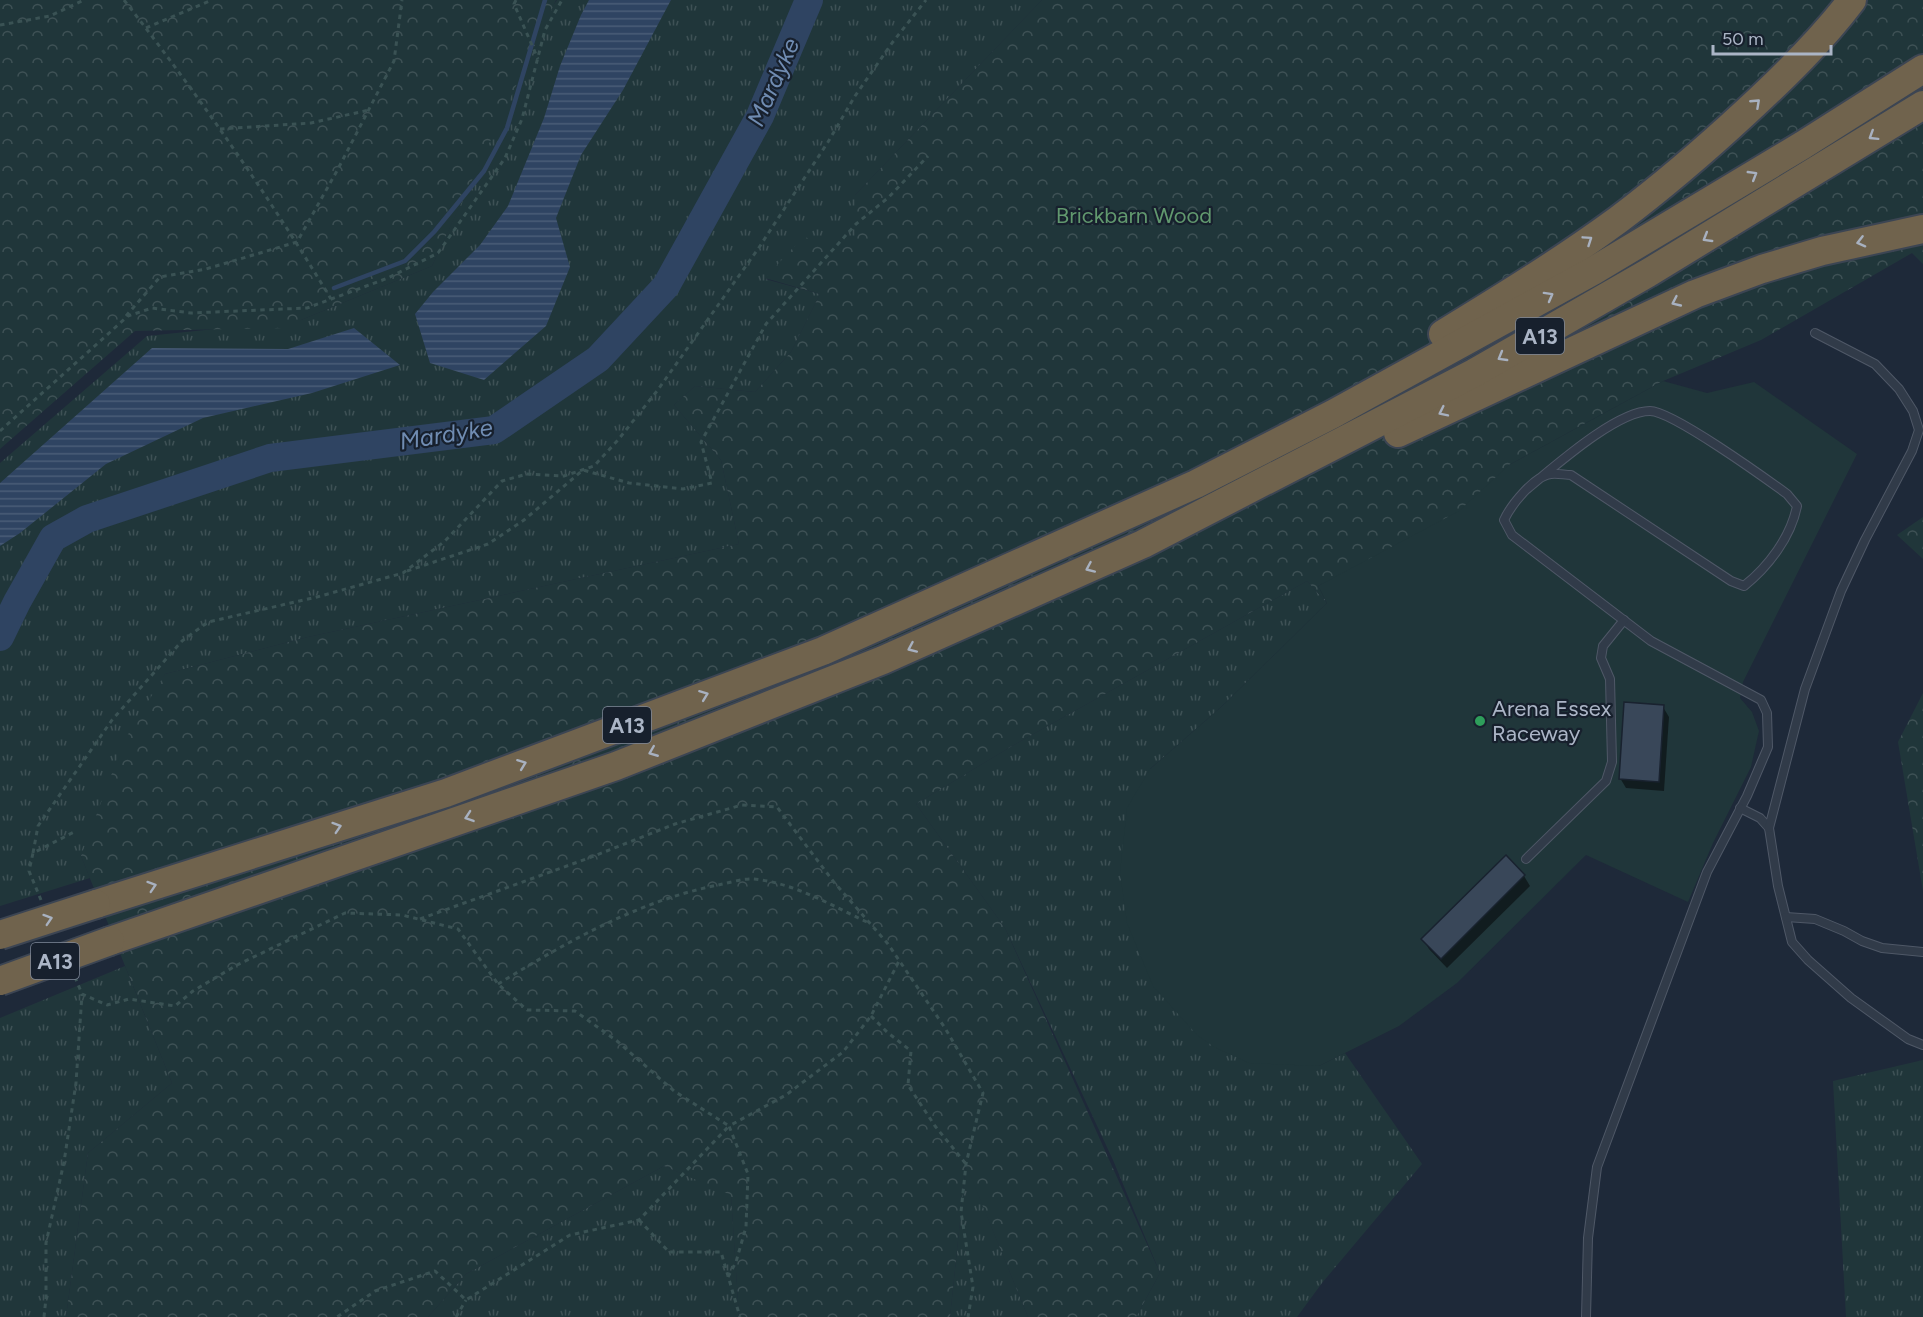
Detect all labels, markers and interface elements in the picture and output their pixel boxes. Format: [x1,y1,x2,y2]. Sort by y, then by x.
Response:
scale bar [1713,18,1832,56]
text: 50 m [1722,28,1764,50]
water label: Mardyke [741,33,805,131]
one-way arrow [1748,100,1759,111]
one-way arrow [1869,128,1880,139]
one-way arrow [1747,171,1757,183]
park label: Brickbarn Wood [1056,202,1212,229]
one-way arrow [1703,230,1713,242]
one-way arrow [1857,234,1867,247]
one-way arrow [1582,236,1593,247]
one-way arrow [1542,292,1553,303]
one-way arrow [1672,295,1683,307]
road number: A13 [1516,318,1564,354]
one-way arrow [1498,350,1509,361]
one-way arrow [1438,405,1449,416]
water label: Mardyke [397,412,495,456]
one-way arrow [1085,560,1096,572]
one-way arrow [907,640,918,652]
one-way arrow [699,690,709,703]
place label: Arena Essex Raceway [1492,695,1612,747]
road number: A13 [603,707,651,743]
marker: Arena Essex Raceway [1473,714,1487,728]
one-way arrow [648,745,659,757]
one-way arrow [516,759,527,771]
one-way arrow [464,810,475,822]
one-way arrow [331,822,342,834]
one-way arrow [146,881,157,893]
one-way arrow [42,914,53,927]
road number: A13 [31,943,79,979]

